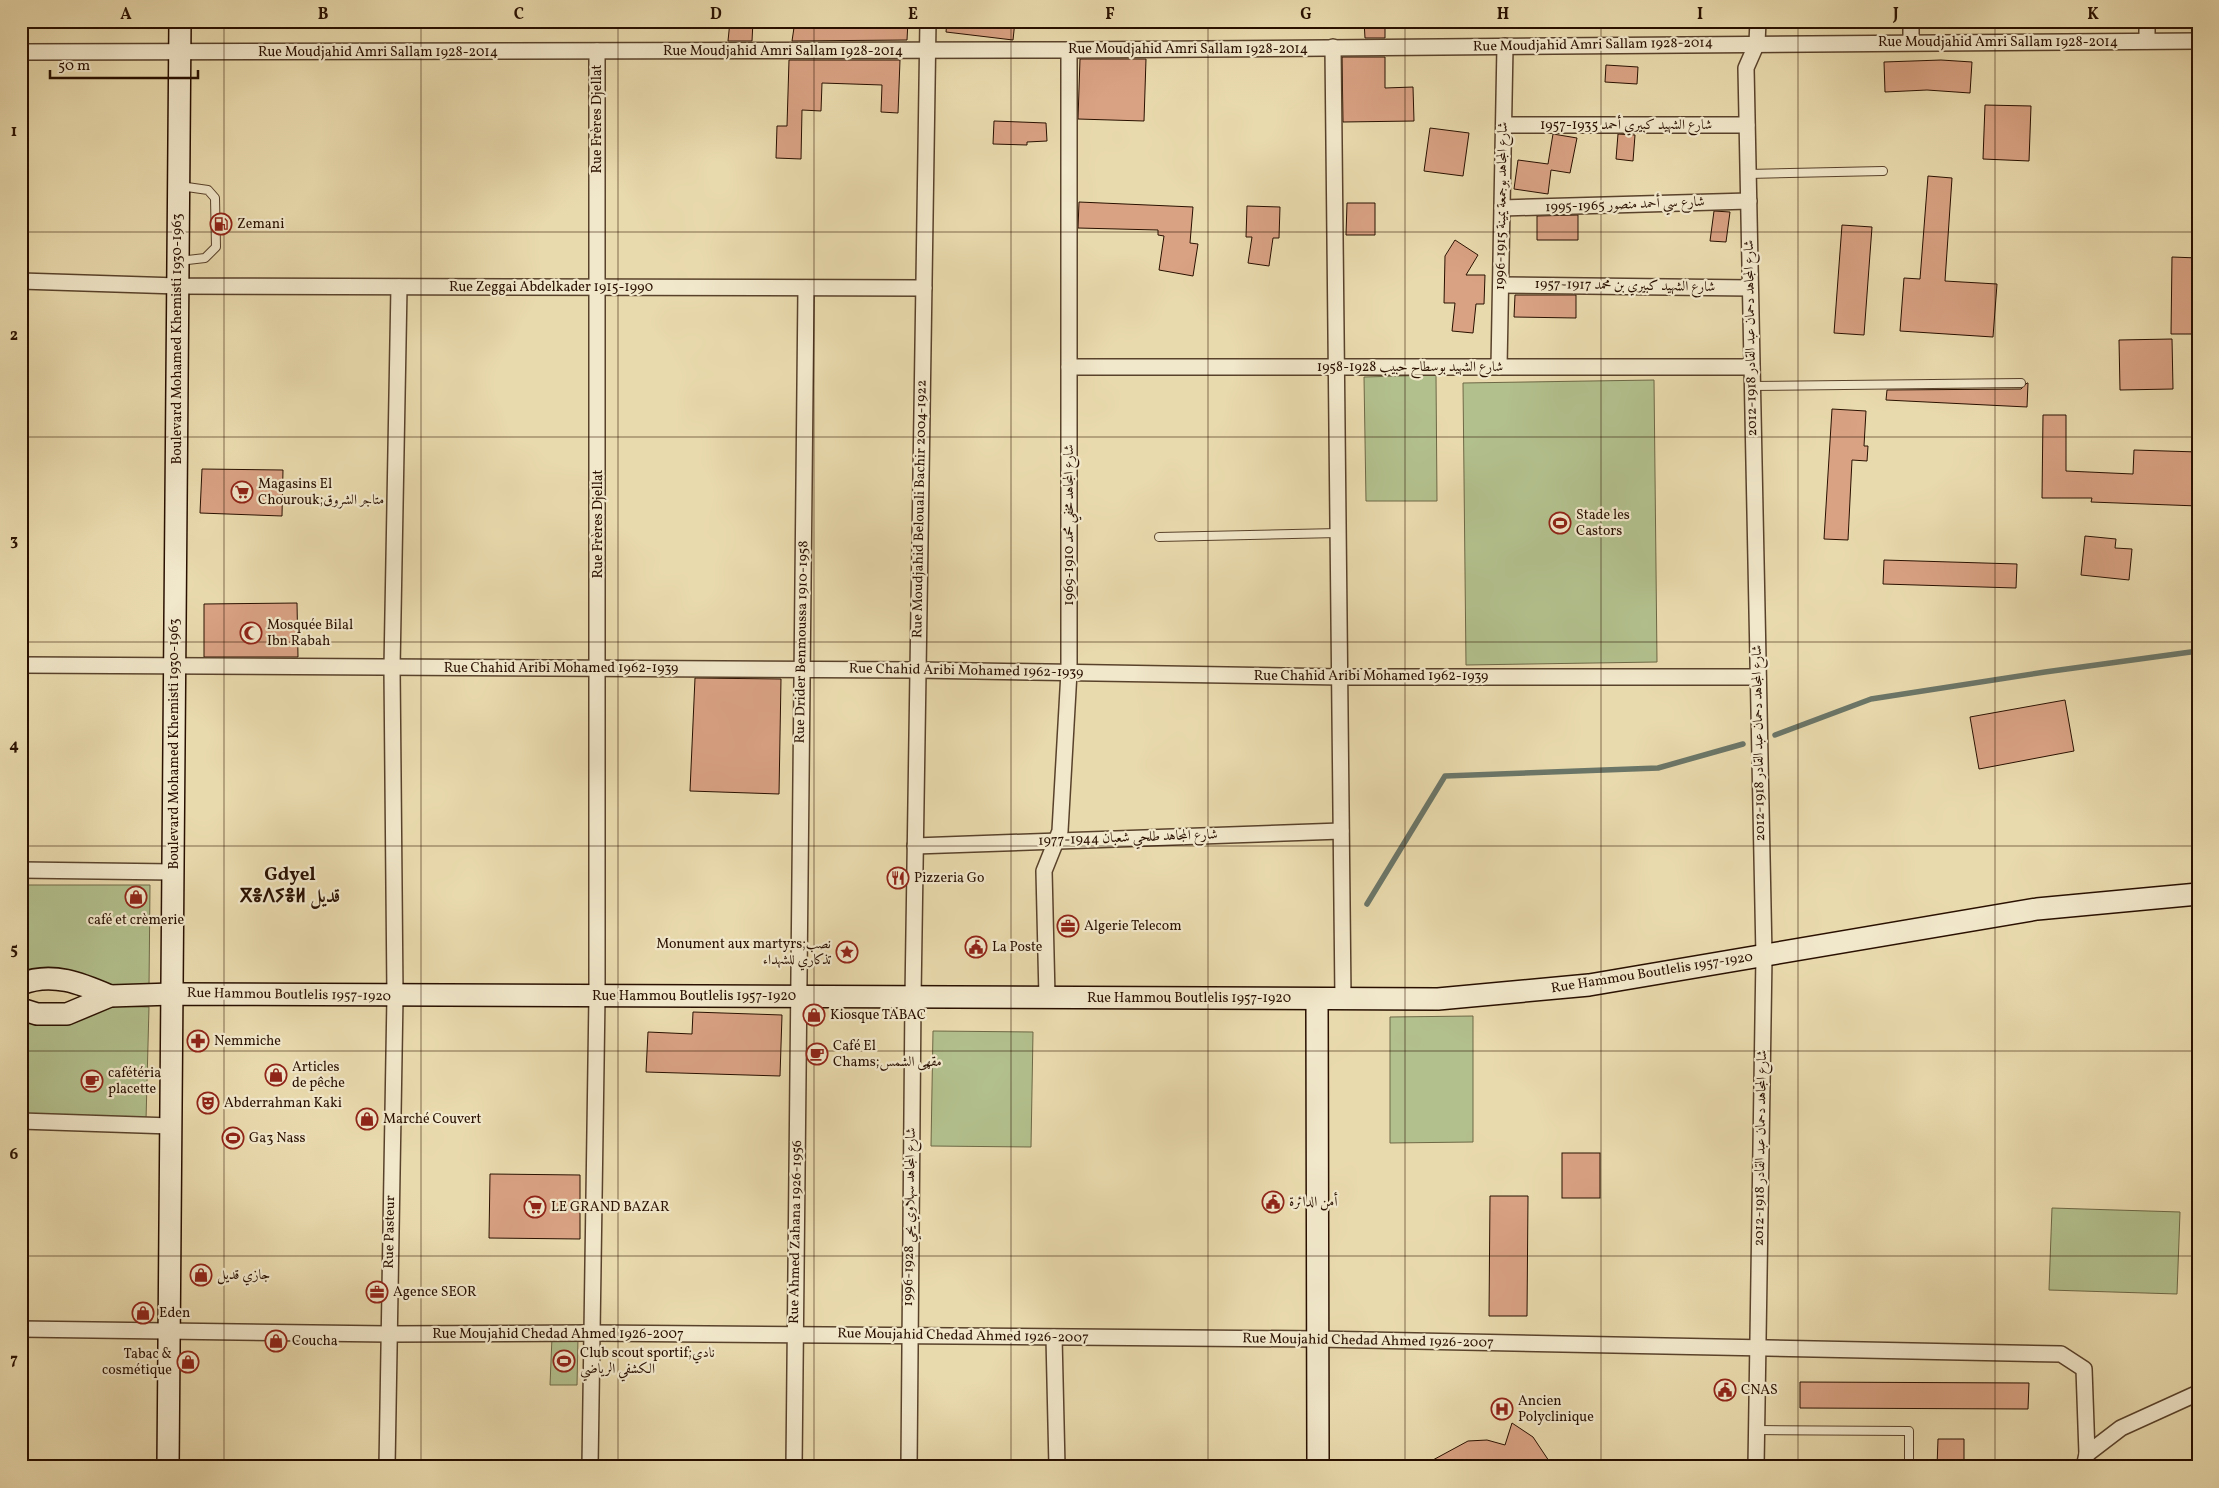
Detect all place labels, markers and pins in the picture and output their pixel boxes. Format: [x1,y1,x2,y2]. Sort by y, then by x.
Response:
fuel station icon: Zemani [209,212,233,236]
place label: Zemani [237,215,284,234]
place label: Magasins El Chourouk;متاجر الشروق [258,475,384,510]
supermarket icon: Magasins El Chourouk;متاجر الشروق [230,480,254,504]
place label: Stade les Castors [1576,506,1630,541]
sports icon: Stade les Castors [1548,511,1572,535]
place label: Mosquée Bilal Ibn Rabah [267,616,353,651]
mosque icon: Mosquée Bilal Ibn Rabah [239,621,263,645]
restaurant icon: Pizzeria Go [886,866,910,890]
place label: Pizzeria Go [914,869,985,888]
shop icon: café et crèmerie [124,885,148,909]
place label: café et crèmerie [88,911,185,930]
office icon: Algerie Telecom [1056,914,1080,938]
place label: Algerie Telecom [1084,917,1182,936]
place label: Monument aux martyrs;نصب تذكاري للشهداء [656,935,832,971]
public building icon: La Poste [964,935,988,959]
place label: La Poste [992,938,1043,957]
place icon: Monument aux martyrs;نصب تذكاري للشهداء [835,940,859,964]
shop icon: Kiosque TABAC [802,1003,826,1027]
place label: Kiosque TABAC [830,1006,926,1025]
pharmacy icon: Nemmiche [186,1029,210,1053]
place label: Nemmiche [214,1032,281,1051]
place label: Café El Chams;مقهى الشمس [833,1037,942,1072]
cafe icon: Café El Chams;مقهى الشمس [805,1042,829,1066]
place label: Articles de pêche [292,1058,345,1093]
shop icon: Articles de pêche [264,1063,288,1087]
place label: cafétéria placette [108,1064,161,1099]
cafe icon: cafétéria placette [80,1069,104,1093]
theatre icon: Abderrahman Kaki [196,1091,220,1115]
place label: Abderrahman Kaki [224,1094,342,1113]
shop icon: Marché Couvert [355,1107,379,1131]
place label: Marché Couvert [383,1110,481,1129]
sports icon: Ga3 Nass [221,1126,245,1150]
place label: Ga3 Nass [249,1129,306,1148]
public building icon: أمن الدائرة [1261,1190,1285,1214]
place label: أمن الدائرة [1289,1191,1338,1212]
supermarket icon: LE GRAND BAZAR [523,1195,547,1219]
place label: LE GRAND BAZAR [551,1198,670,1217]
shop icon: جازي قديل [189,1263,213,1287]
place label: جازي قديل [217,1266,270,1286]
office icon: Agence SEOR [365,1280,389,1304]
place label: Agence SEOR [393,1283,477,1302]
shop icon: Eden [131,1301,155,1325]
place label: Eden [159,1304,190,1323]
shop icon: Coucha [264,1329,288,1353]
place label: Coucha [292,1332,338,1351]
place label: Club scout sportif;نادي الكشفي الرياضي [580,1344,715,1382]
place label: Tabac & cosmétique [102,1345,172,1380]
sports icon: Club scout sportif;نادي الكشفي الرياضي [552,1349,576,1373]
shop icon: Tabac & cosmétique [176,1350,200,1374]
public building icon: CNAS [1713,1378,1737,1402]
place label: CNAS [1741,1381,1778,1400]
place label: Ancien Polyclinique [1518,1392,1594,1427]
hospital icon: Ancien Polyclinique [1490,1397,1514,1421]

